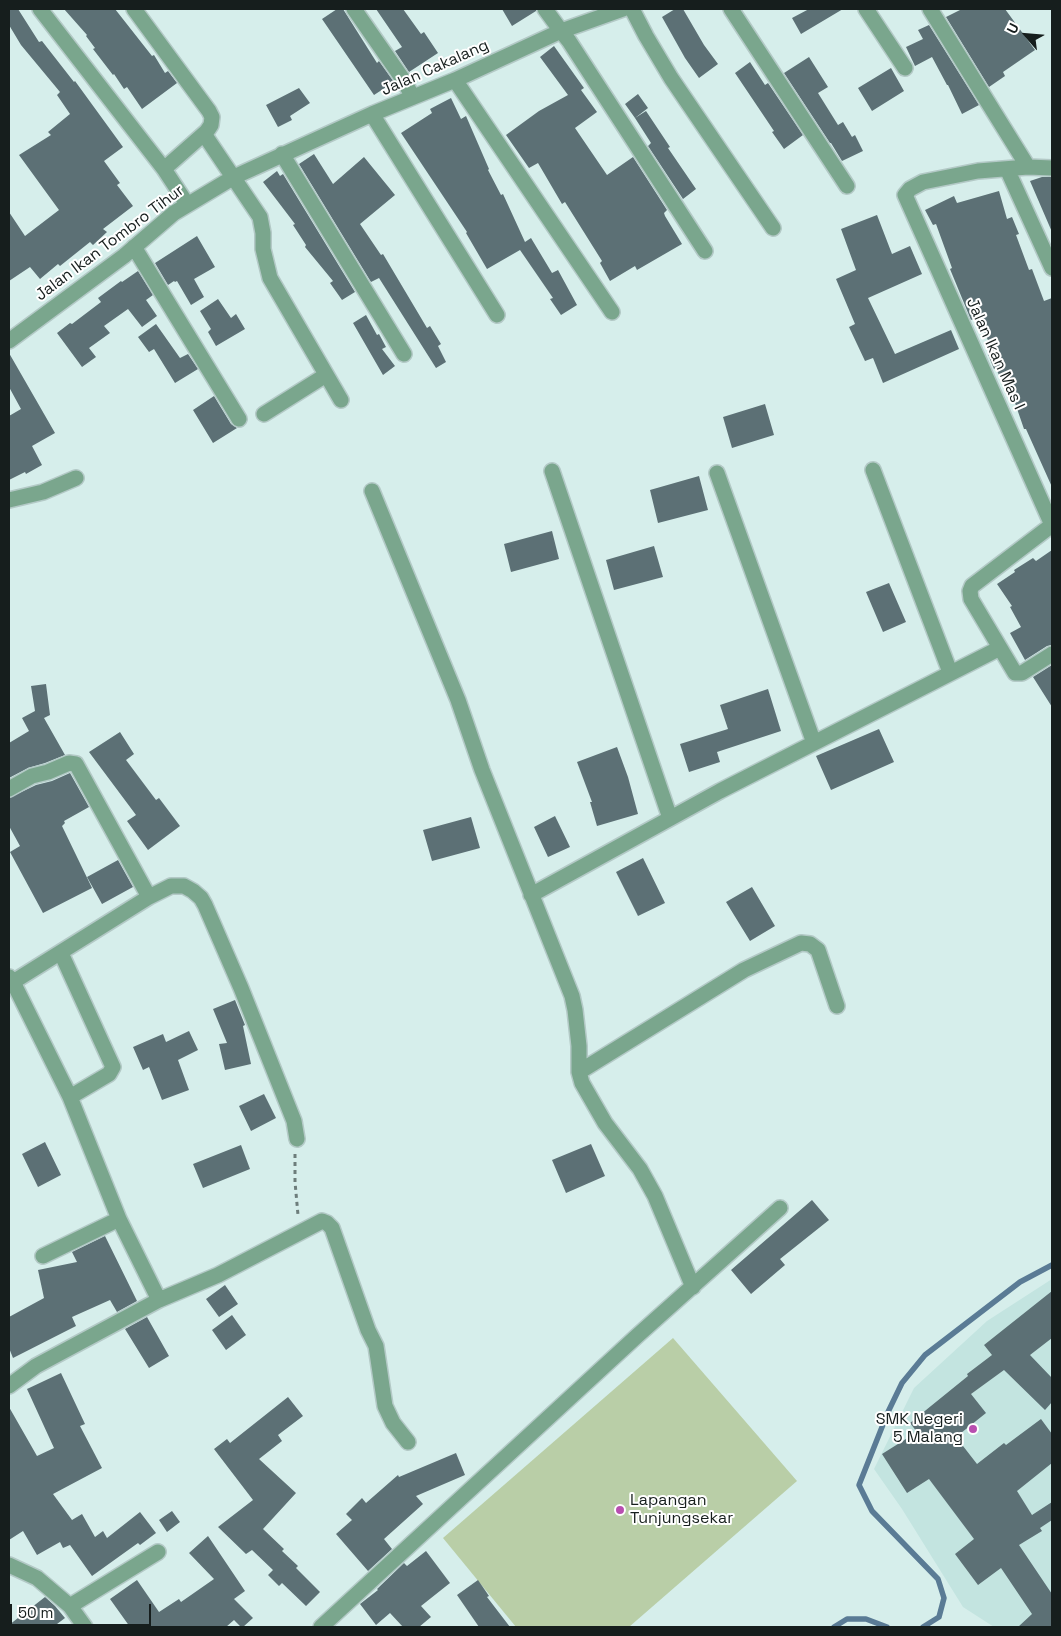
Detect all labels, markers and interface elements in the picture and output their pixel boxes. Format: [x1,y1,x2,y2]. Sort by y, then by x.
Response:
north arrow [1001,10,1051,60]
text: U [1002,20,1023,36]
street label: Jalan Cakalang [378,36,492,100]
street label: Jalan Ikan Tombro Tihur [32,181,188,305]
street label: Jalan Ikan Mas I [962,295,1028,413]
place label: SMK Negeri 5 Malang [876,1410,963,1448]
marker: SMK Negeri 5 Malang [967,1423,979,1435]
place label: Lapangan Tunjungsekar [630,1491,733,1529]
marker: Lapangan Tunjungsekar [614,1504,626,1516]
scale bar [12,1594,154,1626]
text: 50 m [18,1603,53,1622]

